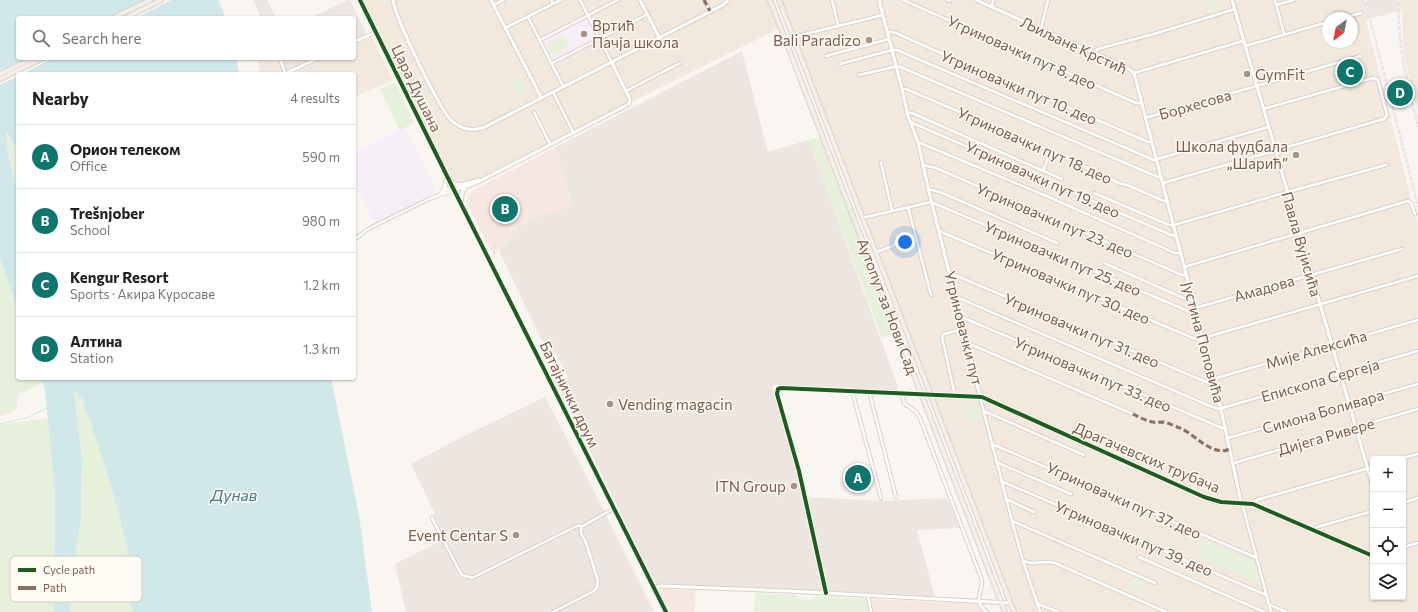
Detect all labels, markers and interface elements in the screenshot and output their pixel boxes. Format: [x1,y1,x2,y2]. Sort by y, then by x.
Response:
street label: Угриновачки пут 8. део [945,11,1099,93]
street label: Љиљане Крстић [1018,12,1130,78]
north arrow [1322,12,1358,48]
search box [16,16,356,60]
place label: Вртић Пачја школа [592,16,679,51]
icon: search [30,27,52,49]
text: Search here [62,29,141,47]
marker: Вртић Пачја школа [579,29,589,39]
place label: Bali Paradizo [773,31,861,49]
marker: Bali Paradizo [864,35,874,45]
street label: Цара Душана [388,42,446,134]
street label: Угриновачки пут 10. део [938,46,1100,128]
pin: C [1337,57,1363,87]
place label: GymFit [1255,65,1305,83]
marker: GymFit [1242,69,1252,79]
pin: D [1387,78,1413,108]
street label: Борхесова [1157,85,1233,123]
text: Nearby [32,88,89,109]
text: 4 results [290,90,340,106]
street label: Угриновачки пут 18. део [955,103,1115,187]
street label: Угриновачки пут 19. део [963,137,1123,221]
place label: Школа фудбала „Шарић” [1175,137,1288,172]
text: Орион телеком [70,140,180,158]
text: A [40,149,50,165]
text: 590 m [302,149,340,165]
marker: Школа фудбала „Шарић” [1291,150,1301,160]
text: Office [70,158,107,174]
street label: Угриновачки пут 23. део [974,179,1136,261]
street label: Павла Вујисића [1278,189,1326,299]
pin: B [492,194,518,224]
text: Trešnjober [70,204,144,222]
text: B [41,213,49,229]
text: 980 m [302,213,340,229]
street label: Угриновачки пут 25. део [982,217,1144,299]
text: School [70,222,110,238]
your location [895,232,915,252]
street label: Аутопут за Нови Сад [854,236,922,377]
street label: Угриновачки пут 30. део [989,244,1153,328]
text: Kengur Resort [70,268,168,286]
street label: Угриновачки пут [941,269,987,387]
street label: Амадова [1232,271,1296,305]
text: C [41,277,49,293]
text: 1.2 km [303,277,340,293]
street label: Јустина Поповића [1179,279,1229,405]
text: Sports · Акира Куросаве [70,286,215,302]
street label: Угриновачки пут 31. део [1002,289,1162,371]
street label: Мије Алексића [1263,326,1369,372]
text: Алтина [70,332,122,350]
street label: Угриновачки пут 33. део [1012,333,1174,415]
street label: Батајнички друм [536,338,604,450]
text: D [40,341,50,357]
text: 1.3 km [303,341,340,357]
text: Station [70,350,114,366]
street label: Епископа Сергеја [1259,355,1381,405]
street label: Симона Боливара [1260,385,1386,437]
place label: Vending magacin [618,395,733,413]
marker: Vending magacin [605,399,615,409]
street label: Дијега Ривере [1276,414,1377,458]
street label: Драгачевских трубача [1071,418,1223,496]
map controls [1370,456,1406,600]
button: + [1370,456,1406,492]
street label: Угриновачки пут 37. део [1044,458,1204,542]
pin: A [845,463,871,493]
place label: ITN Group [715,477,786,495]
marker: ITN Group [789,481,799,491]
water label: Дунав [209,485,258,504]
button: − [1370,492,1406,528]
street label: Угриновачки пут 39. део [1052,497,1216,579]
place label: Event Centar S [408,526,508,544]
button: locate [1370,528,1406,564]
marker: Event Centar S [511,530,521,540]
legend [10,556,142,602]
text: Cycle path [43,563,95,576]
button: layers [1370,564,1406,600]
text: Path [43,581,66,594]

